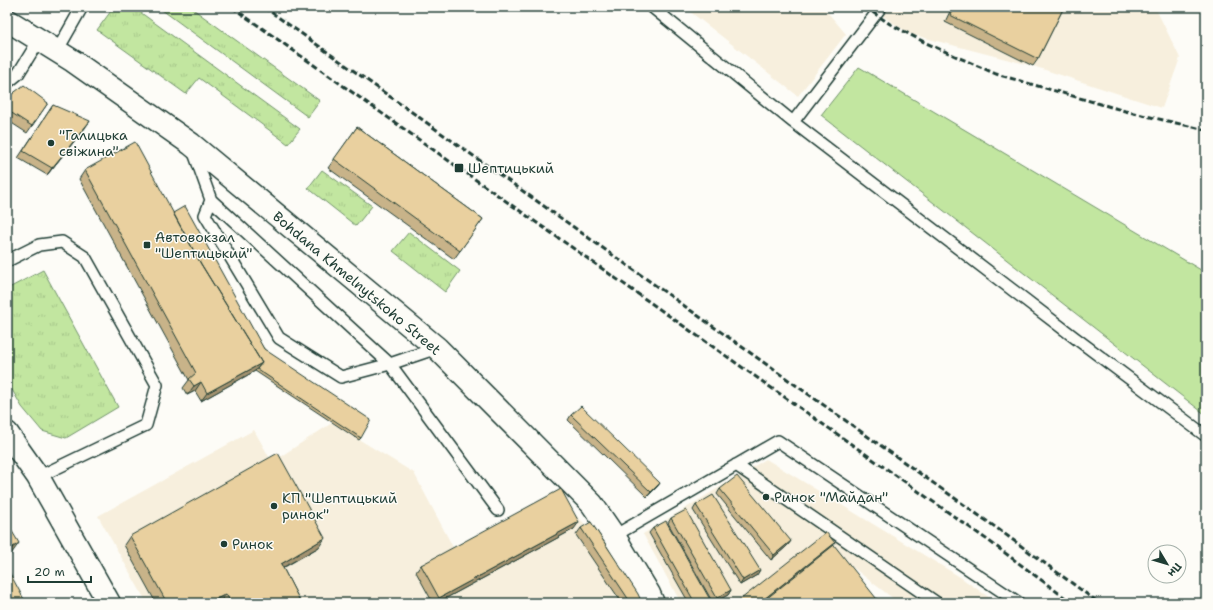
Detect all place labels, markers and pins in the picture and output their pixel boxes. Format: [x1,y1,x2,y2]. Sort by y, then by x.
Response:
place label: "Галицька свіжина" [59,126,128,160]
marker: "Галицька свіжина" [46,138,56,148]
place label: Шептицький [468,159,554,177]
marker: Шептицький [453,162,465,174]
place label: Автовокзал "Шептицький" [155,228,253,262]
marker: Автовокзал "Шептицький" [142,240,152,250]
place label: Ринок "Майдан" [774,488,888,506]
place label: КП "Шептицький ринок" [282,489,397,523]
marker: Ринок "Майдан" [761,492,771,502]
marker: КП "Шептицький ринок" [269,501,279,511]
place label: Ринок [232,535,274,553]
marker: Ринок [219,539,229,549]

